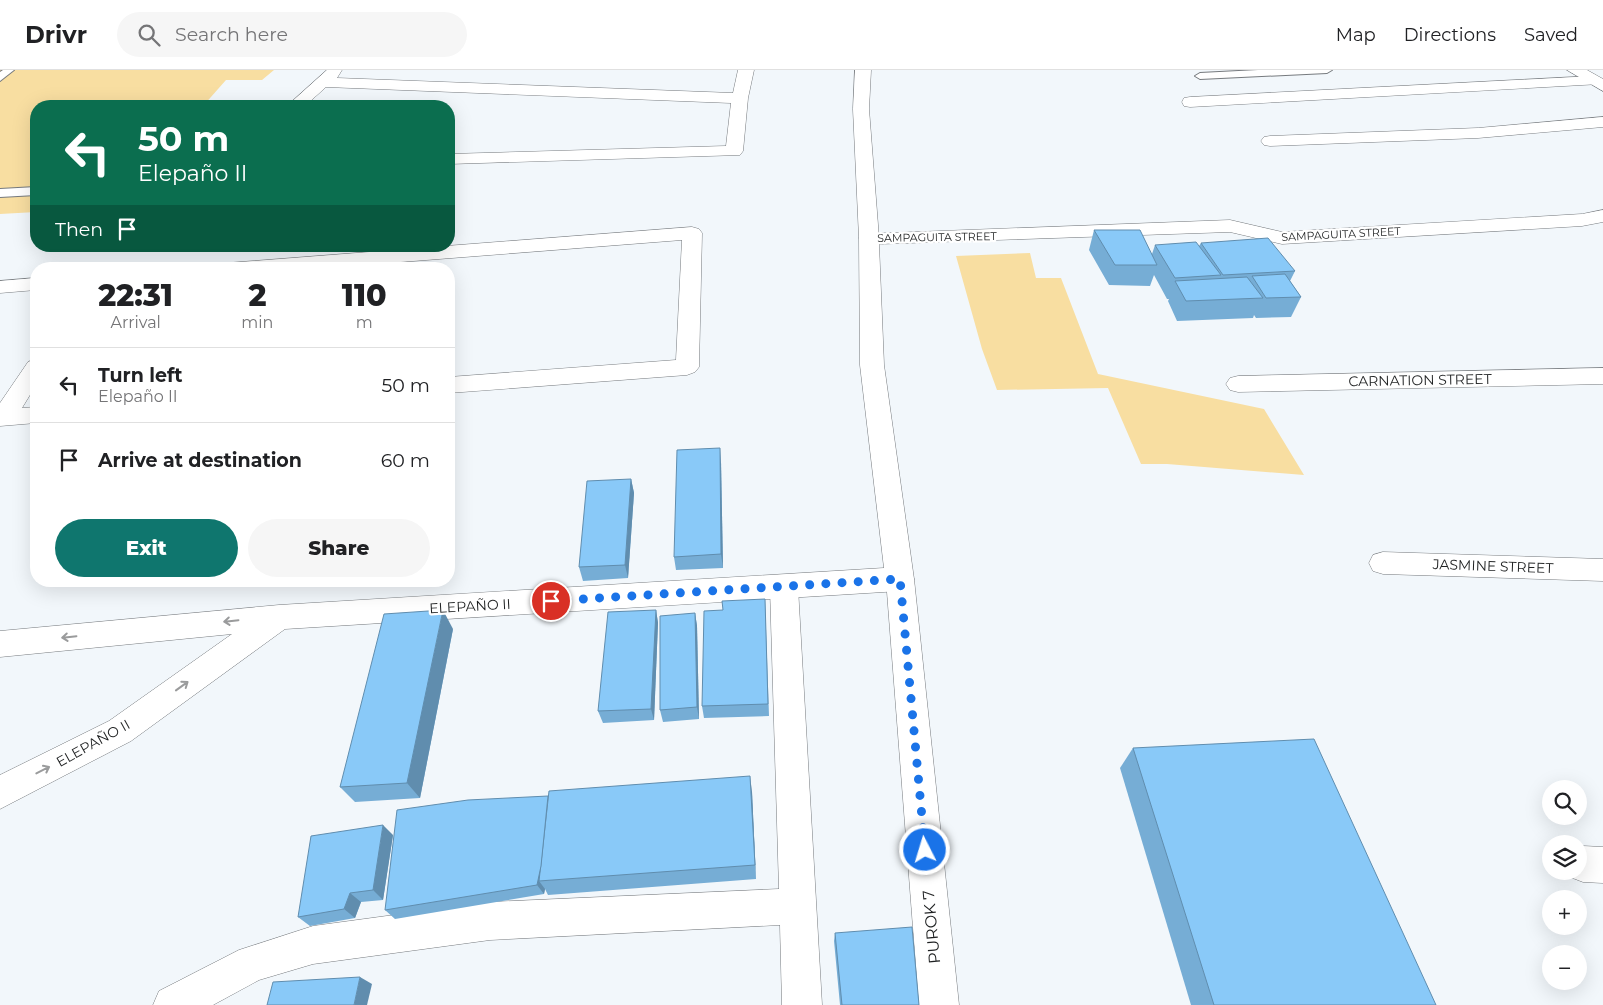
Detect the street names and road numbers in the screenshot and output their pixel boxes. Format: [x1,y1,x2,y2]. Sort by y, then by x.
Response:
street label: SAMPAGUITA STREET [1281,224,1402,244]
street label: SAMPAGUITA STREET [877,229,998,245]
street label: CARNATION STREET [1348,370,1492,390]
street label: JASMINE STREET [1431,555,1554,577]
street label: ELEPAÑO II [429,595,511,617]
street label: ELEPAÑO II [53,715,133,771]
street label: PUROK 7 [919,889,944,965]

